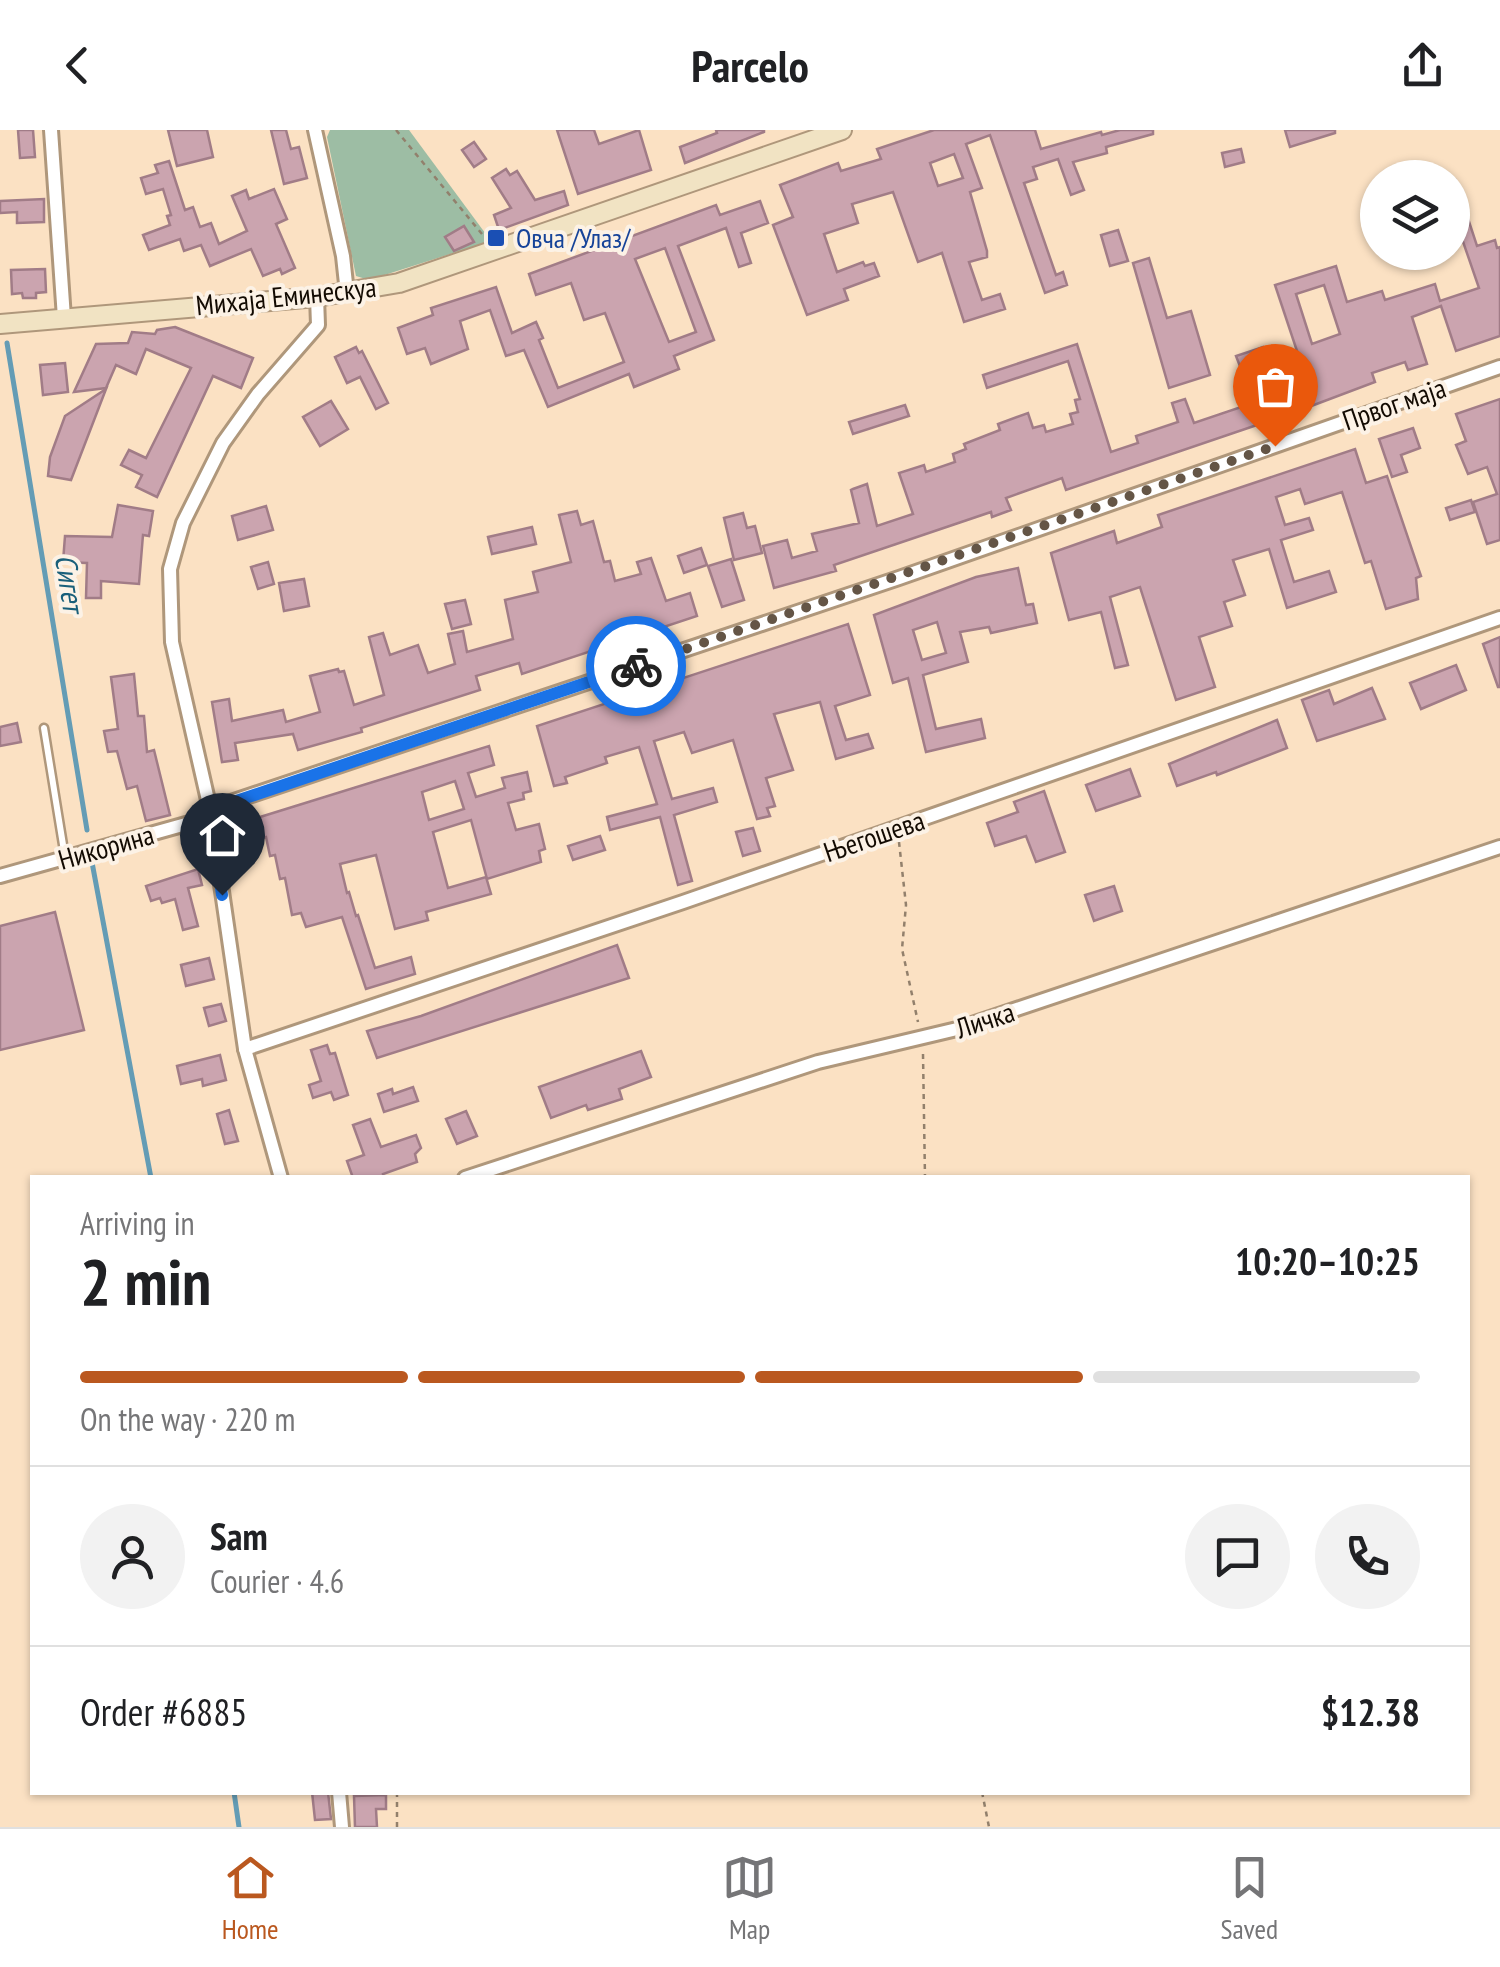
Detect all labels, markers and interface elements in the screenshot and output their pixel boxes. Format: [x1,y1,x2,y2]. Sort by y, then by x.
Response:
text: Parcelo [691,36,809,94]
icon: back [50,38,105,93]
icon: share [1395,38,1450,93]
map controls [1360,160,1470,270]
button: layers [1360,160,1470,270]
place label: Овча /Улаз/ [516,219,632,256]
marker: Овча /Улаз/ [485,227,507,249]
street label: Михаја Еминескуа [194,268,378,323]
pin [1233,344,1318,447]
icon: bag [1248,359,1303,414]
street label: Првог маја [1337,369,1450,438]
water label: Сигет [47,551,95,619]
courier [586,616,686,716]
icon: bike [609,639,664,694]
pin [180,793,265,896]
street label: Његошева [819,801,929,870]
icon: home [195,808,250,863]
street label: Никорина [54,815,158,878]
street label: Личка [950,993,1019,1047]
text: Arriving in [80,1202,195,1244]
text: 10:20–10:25 [1235,1236,1420,1285]
text: 2 min [80,1239,211,1323]
text: On the way · 220 m [80,1398,295,1440]
button: person [80,1504,185,1609]
button: chat [1185,1504,1290,1609]
button: phone [1315,1504,1420,1609]
text: Sam [210,1511,268,1560]
text: Courier · 4.6 [210,1560,344,1602]
text: Order #6885 [80,1687,247,1736]
text: $12.38 [1321,1687,1420,1736]
tab: Home [222,1850,279,1947]
tab: Map [722,1850,777,1947]
tab: Saved [1221,1850,1278,1947]

